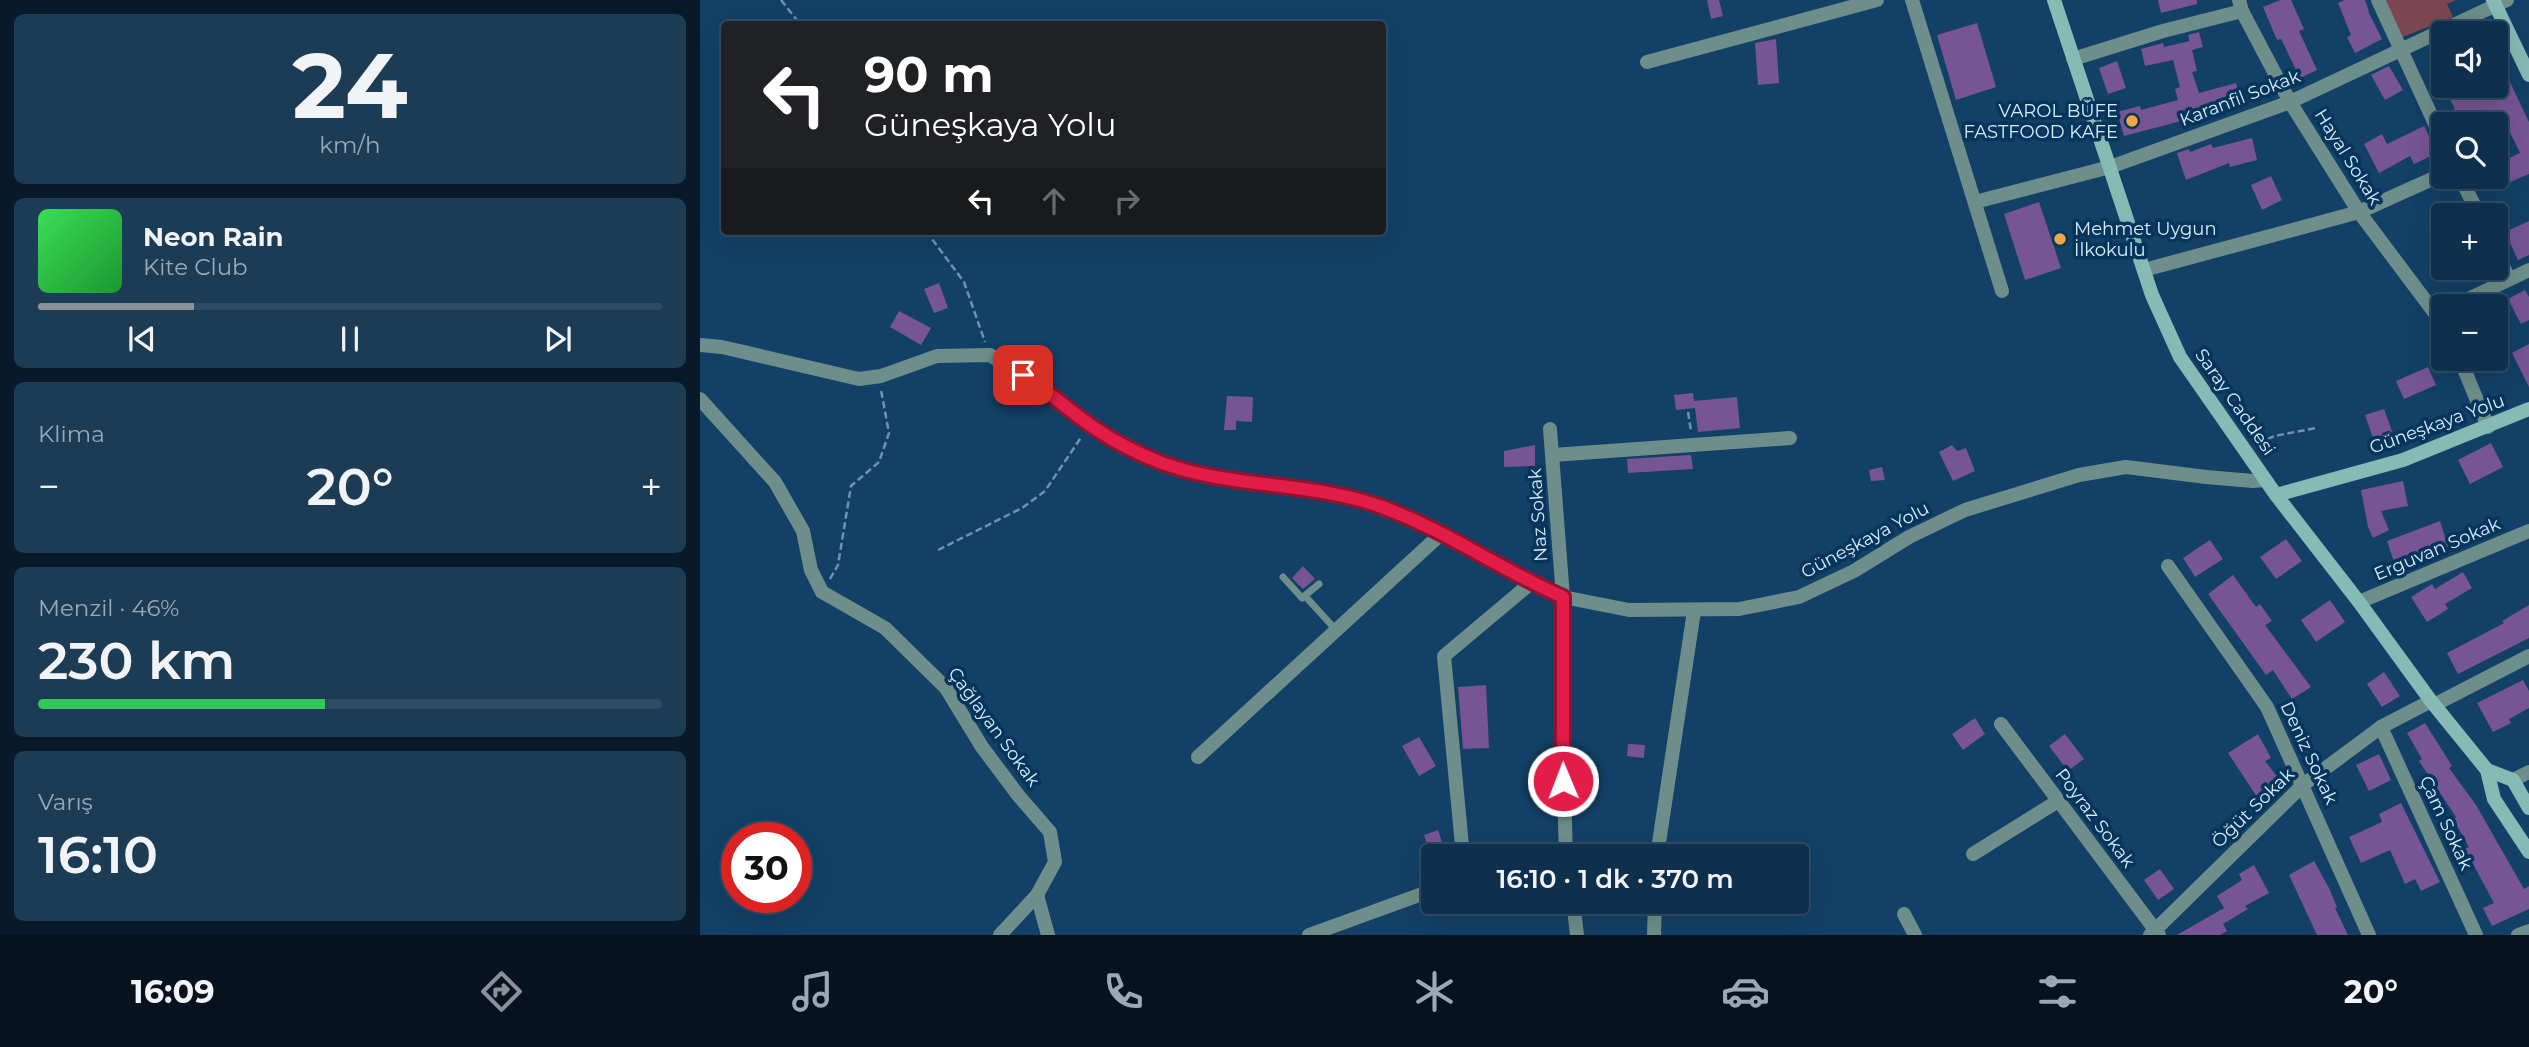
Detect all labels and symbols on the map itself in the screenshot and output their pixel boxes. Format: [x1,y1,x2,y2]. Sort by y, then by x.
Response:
street label: Karanfil Sokak [2177,65,2304,131]
place label: VAROL BÜFE FASTFOOD KAFE [1963,100,2118,143]
street label: Hayal Sokak [2310,105,2386,209]
marker: VAROL BÜFE FASTFOOD KAFE [2124,113,2140,129]
place label: Mehmet Uygun İlkokulu [2074,218,2217,261]
marker: Mehmet Uygun İlkokulu [2052,231,2068,247]
street label: Saray Caddesi [2190,344,2280,460]
pin [993,345,1053,405]
street label: Güneşkaya Yolu [2367,389,2507,459]
street label: Naz Sokak [1524,467,1552,562]
street label: Güneşkaya Yolu [1797,497,1933,583]
street label: Erguvan Sokak [2371,512,2503,585]
street label: Çağlayan Sokak [943,663,1045,791]
street label: Deniz Sokak [2276,698,2343,808]
position arrow [1526,744,1600,818]
street label: Öğüt Sokak [2207,763,2299,853]
street label: Poyraz Sokak [2050,764,2140,872]
street label: Çam Sokak [2415,772,2477,874]
speed limit sign: 30 [721,822,812,913]

